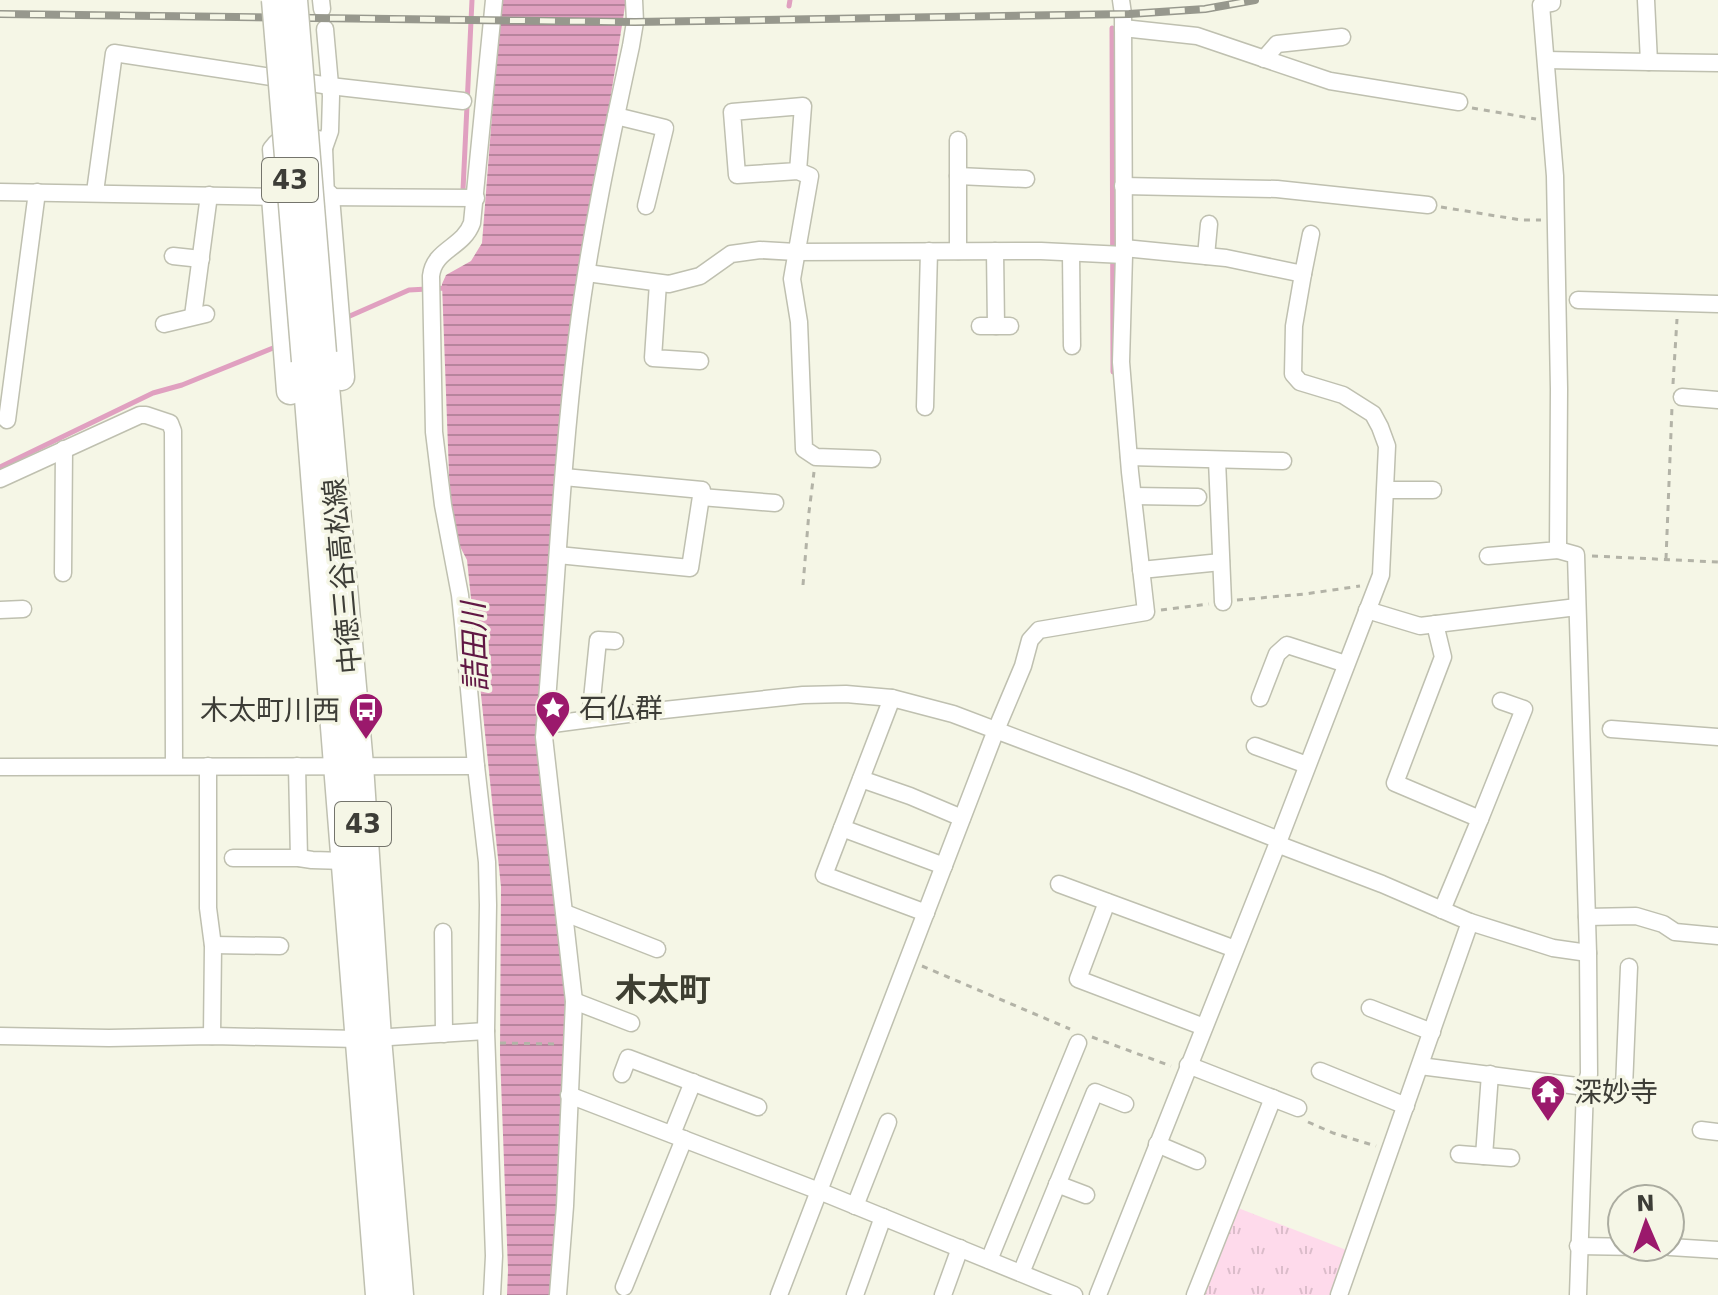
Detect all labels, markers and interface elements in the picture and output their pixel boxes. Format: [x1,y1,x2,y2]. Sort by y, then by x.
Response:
road number: 43 [262,158,318,202]
street label: 中徳三谷高松線 [318,477,367,675]
water label: 詰田川 [455,598,494,693]
place icon: 石仏群 [534,689,572,739]
bus stop icon: 木太町川西 [347,691,385,741]
place label: 石仏群 [579,692,663,725]
place label: 木太町川西 [200,694,340,727]
road number: 43 [335,802,391,846]
district label: 木太町 [615,971,711,1009]
temple icon: 深妙寺 [1529,1073,1567,1123]
place label: 深妙寺 [1574,1076,1658,1109]
north arrow [1606,1183,1686,1263]
text: N [1636,1191,1655,1216]

